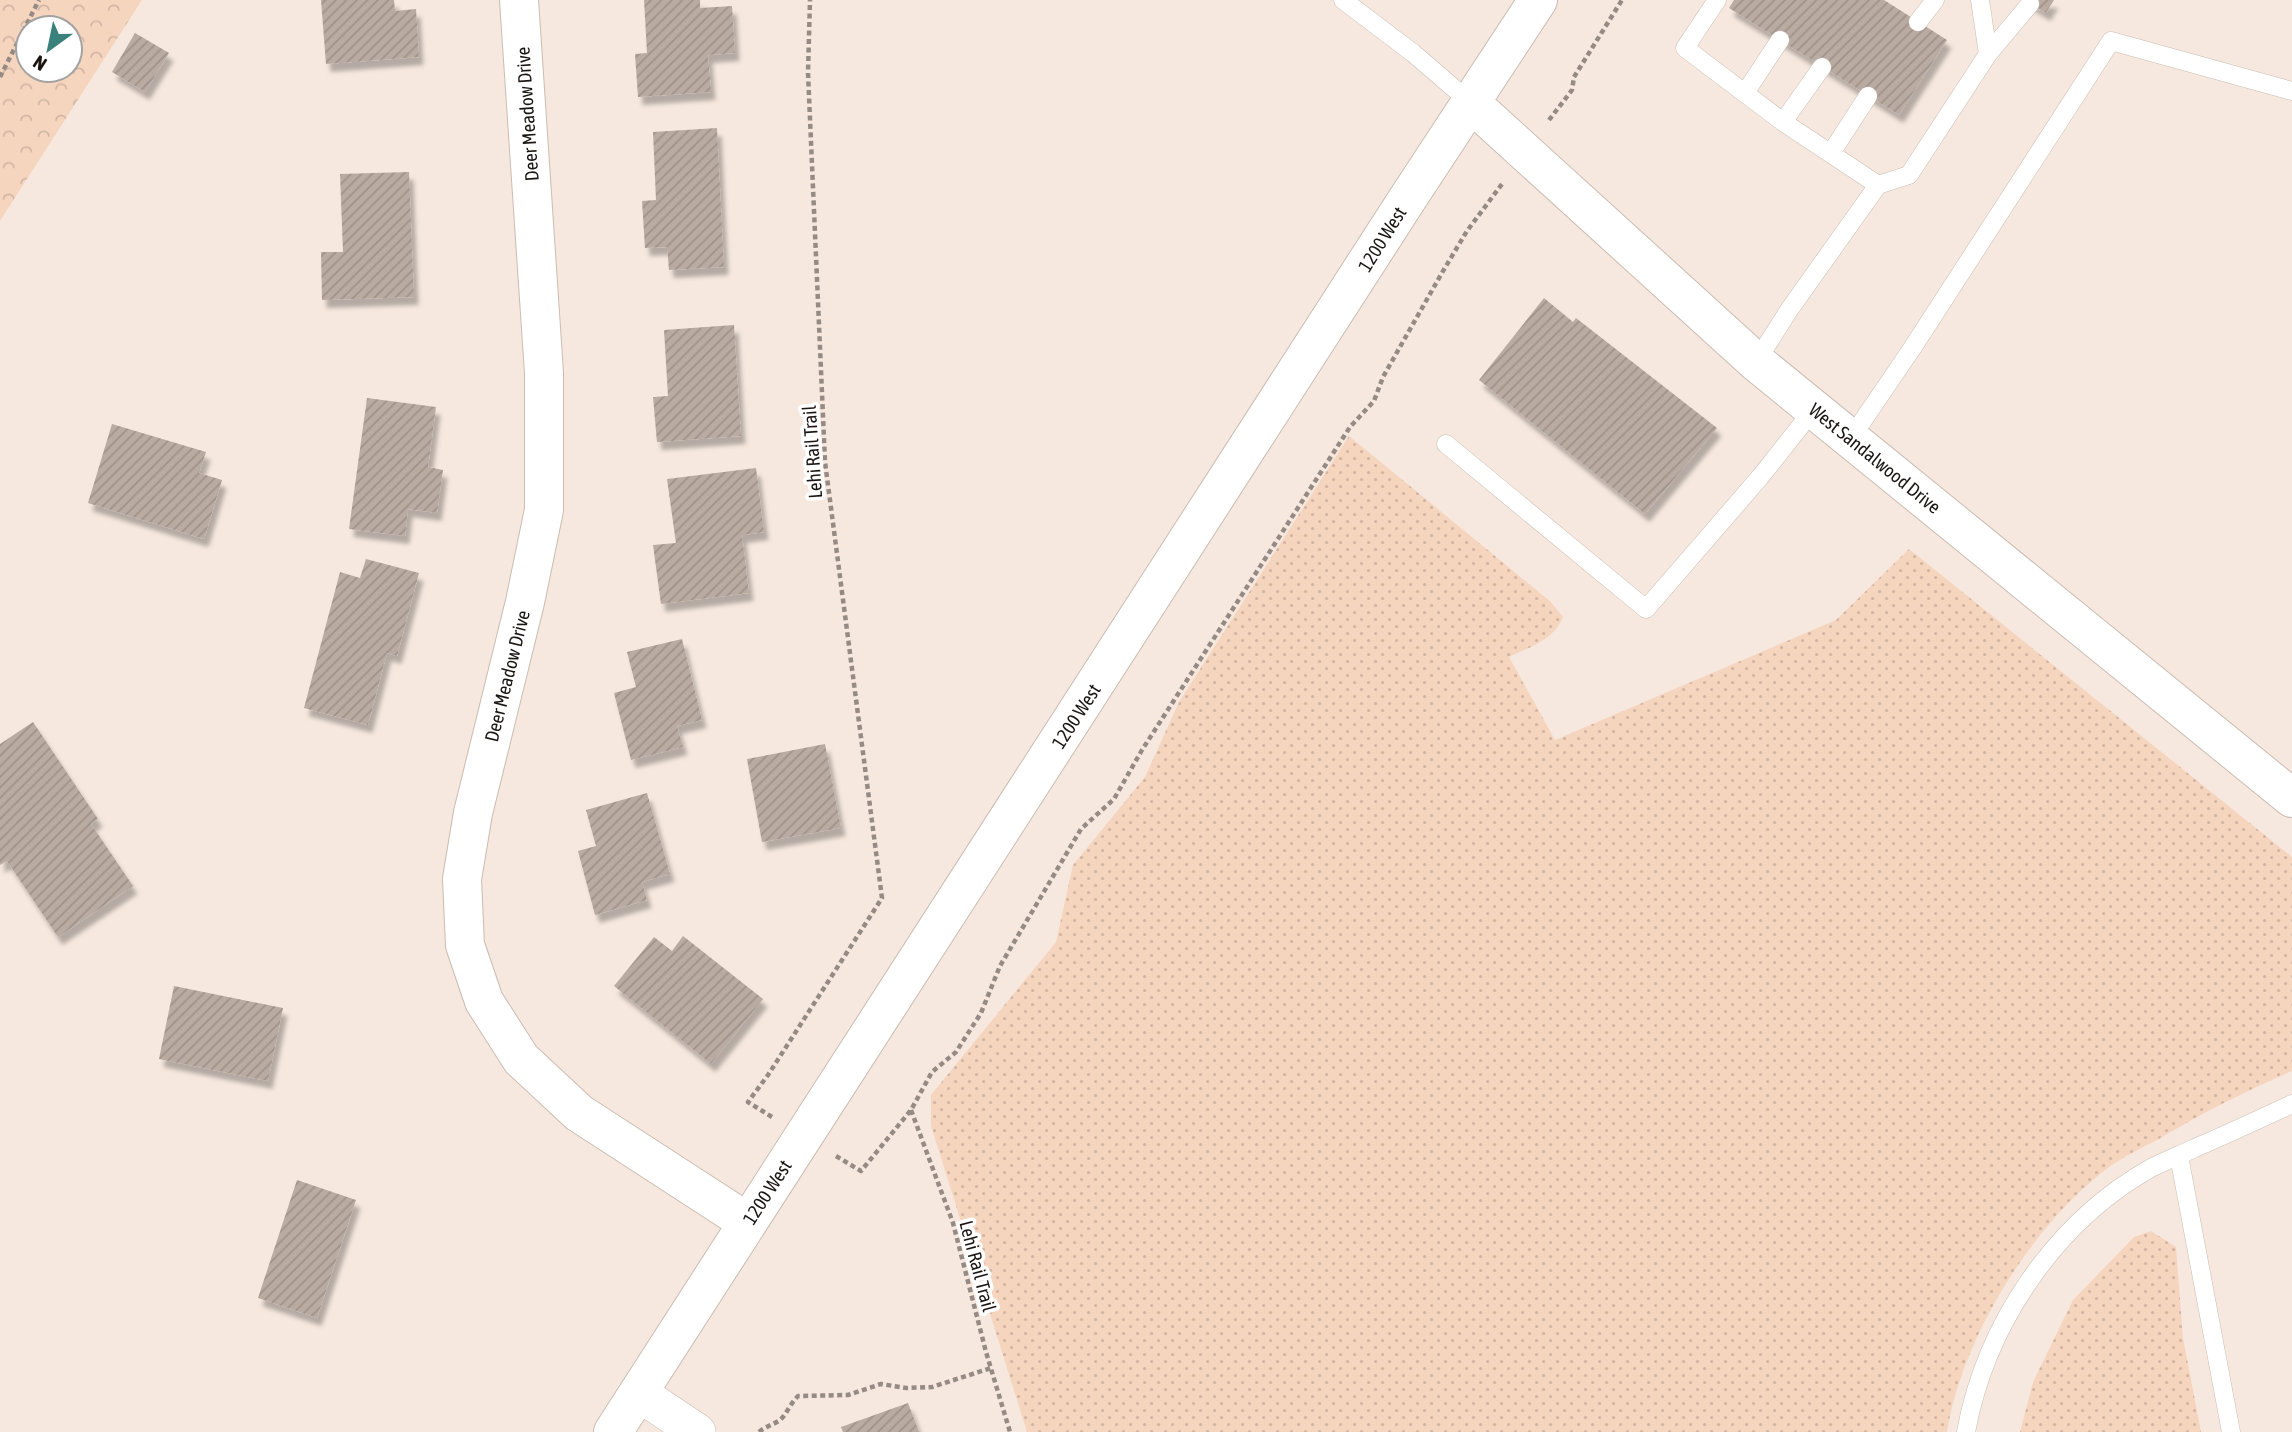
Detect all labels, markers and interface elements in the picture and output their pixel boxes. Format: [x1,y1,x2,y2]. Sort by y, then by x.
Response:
north arrow [14,14,84,84]
street label: Deer Meadow Drive [511,46,543,182]
text: N [29,51,50,76]
street label: 1200 West [1354,202,1410,276]
street label: West Sandalwood Drive [1805,398,1945,518]
street label: Lehi Rail Trail [798,405,826,499]
street label: Deer Meadow Drive [480,608,534,744]
street label: 1200 West [1047,680,1105,752]
street label: 1200 West [738,1156,796,1228]
street label: Lehi Rail Trail [955,1218,1001,1314]

